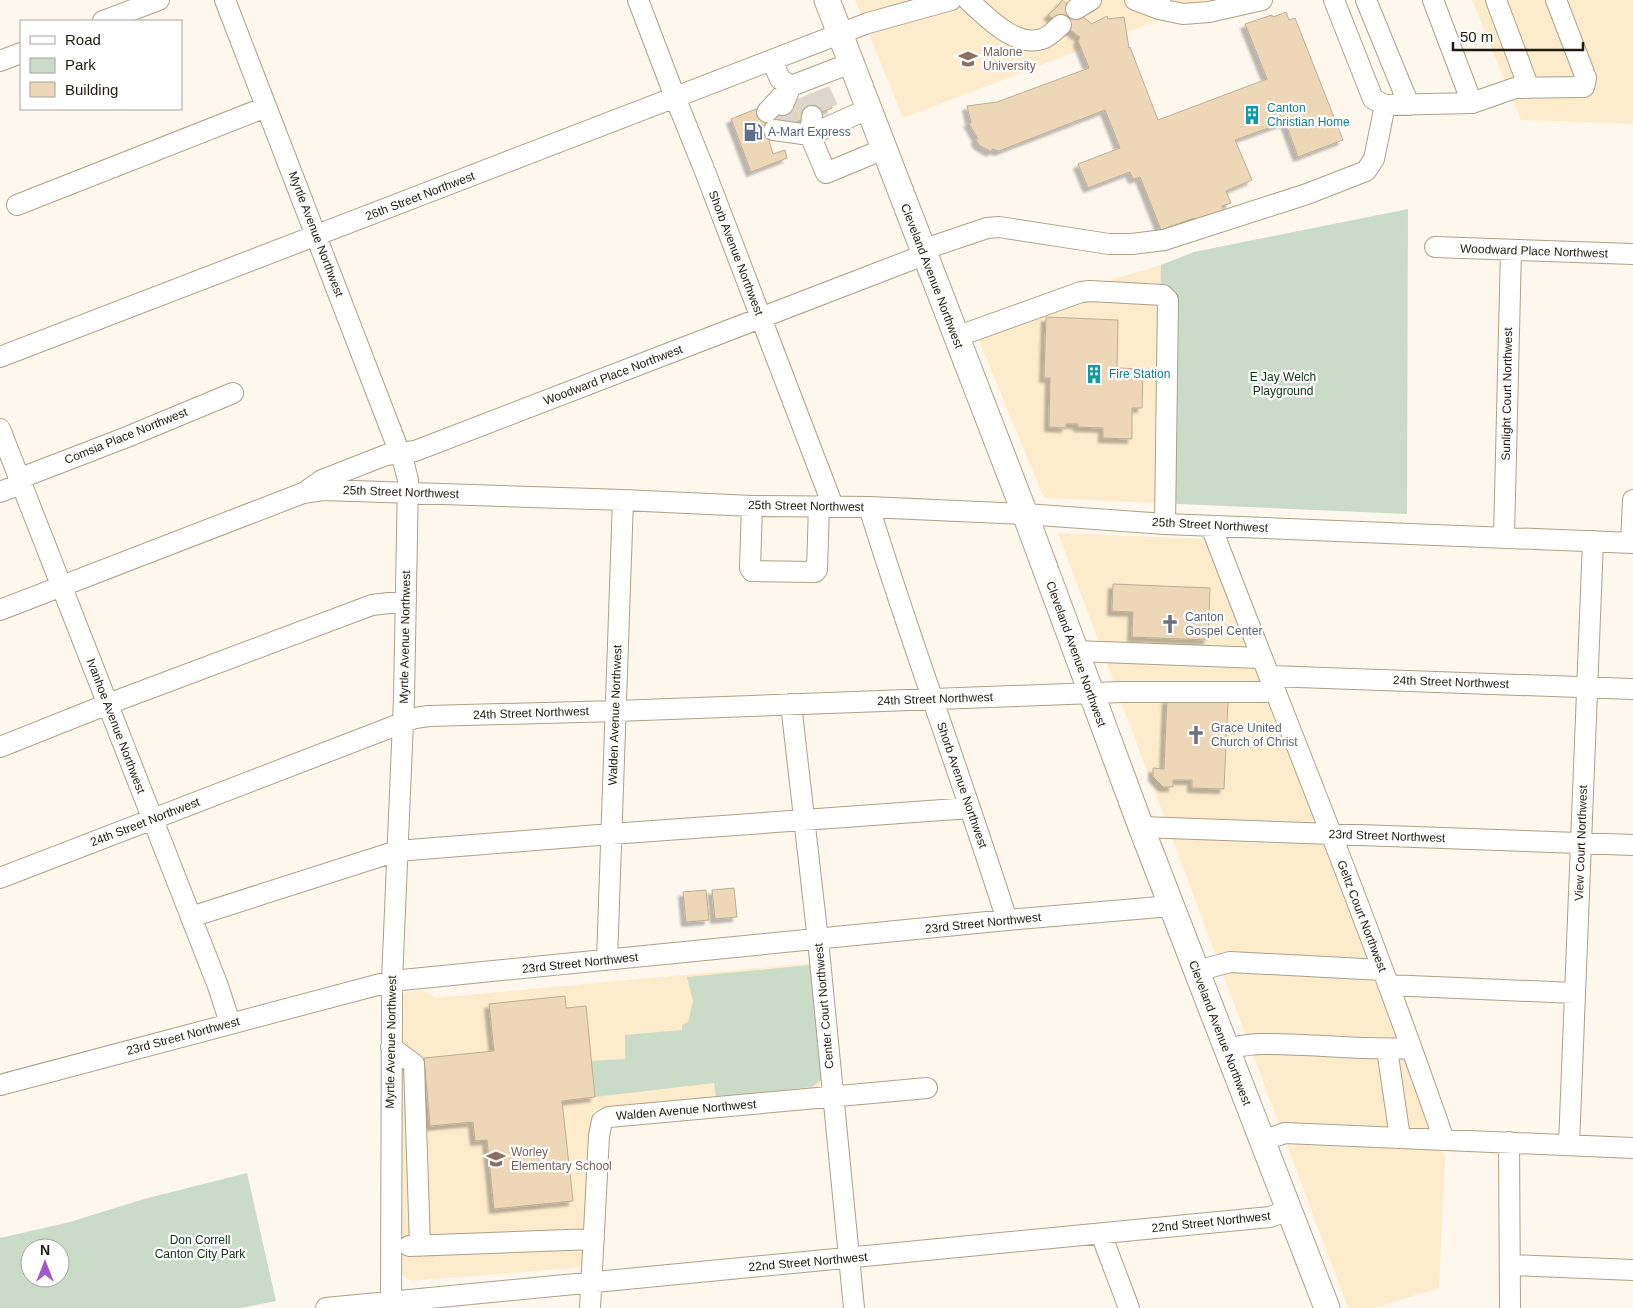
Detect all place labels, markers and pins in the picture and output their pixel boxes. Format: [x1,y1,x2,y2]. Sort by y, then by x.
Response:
place label: Malone University [983,45,1036,73]
school or university icon: Malone University [957,48,979,70]
place label: Canton Christian Home [1267,101,1350,129]
building icon: Canton Christian Home [1241,104,1263,126]
fuel station icon: A-Mart Express [742,121,764,143]
place label: A-Mart Express [768,125,851,139]
building icon: Fire Station [1083,363,1105,385]
place label: Fire Station [1109,367,1170,381]
place label: Canton Gospel Center [1185,610,1262,638]
church icon: Canton Gospel Center [1159,613,1181,635]
place label: Grace United Church of Christ [1211,721,1298,749]
church icon: Grace United Church of Christ [1185,724,1207,746]
place label: Worley Elementary School [511,1145,612,1173]
school or university icon: Worley Elementary School [485,1148,507,1170]

